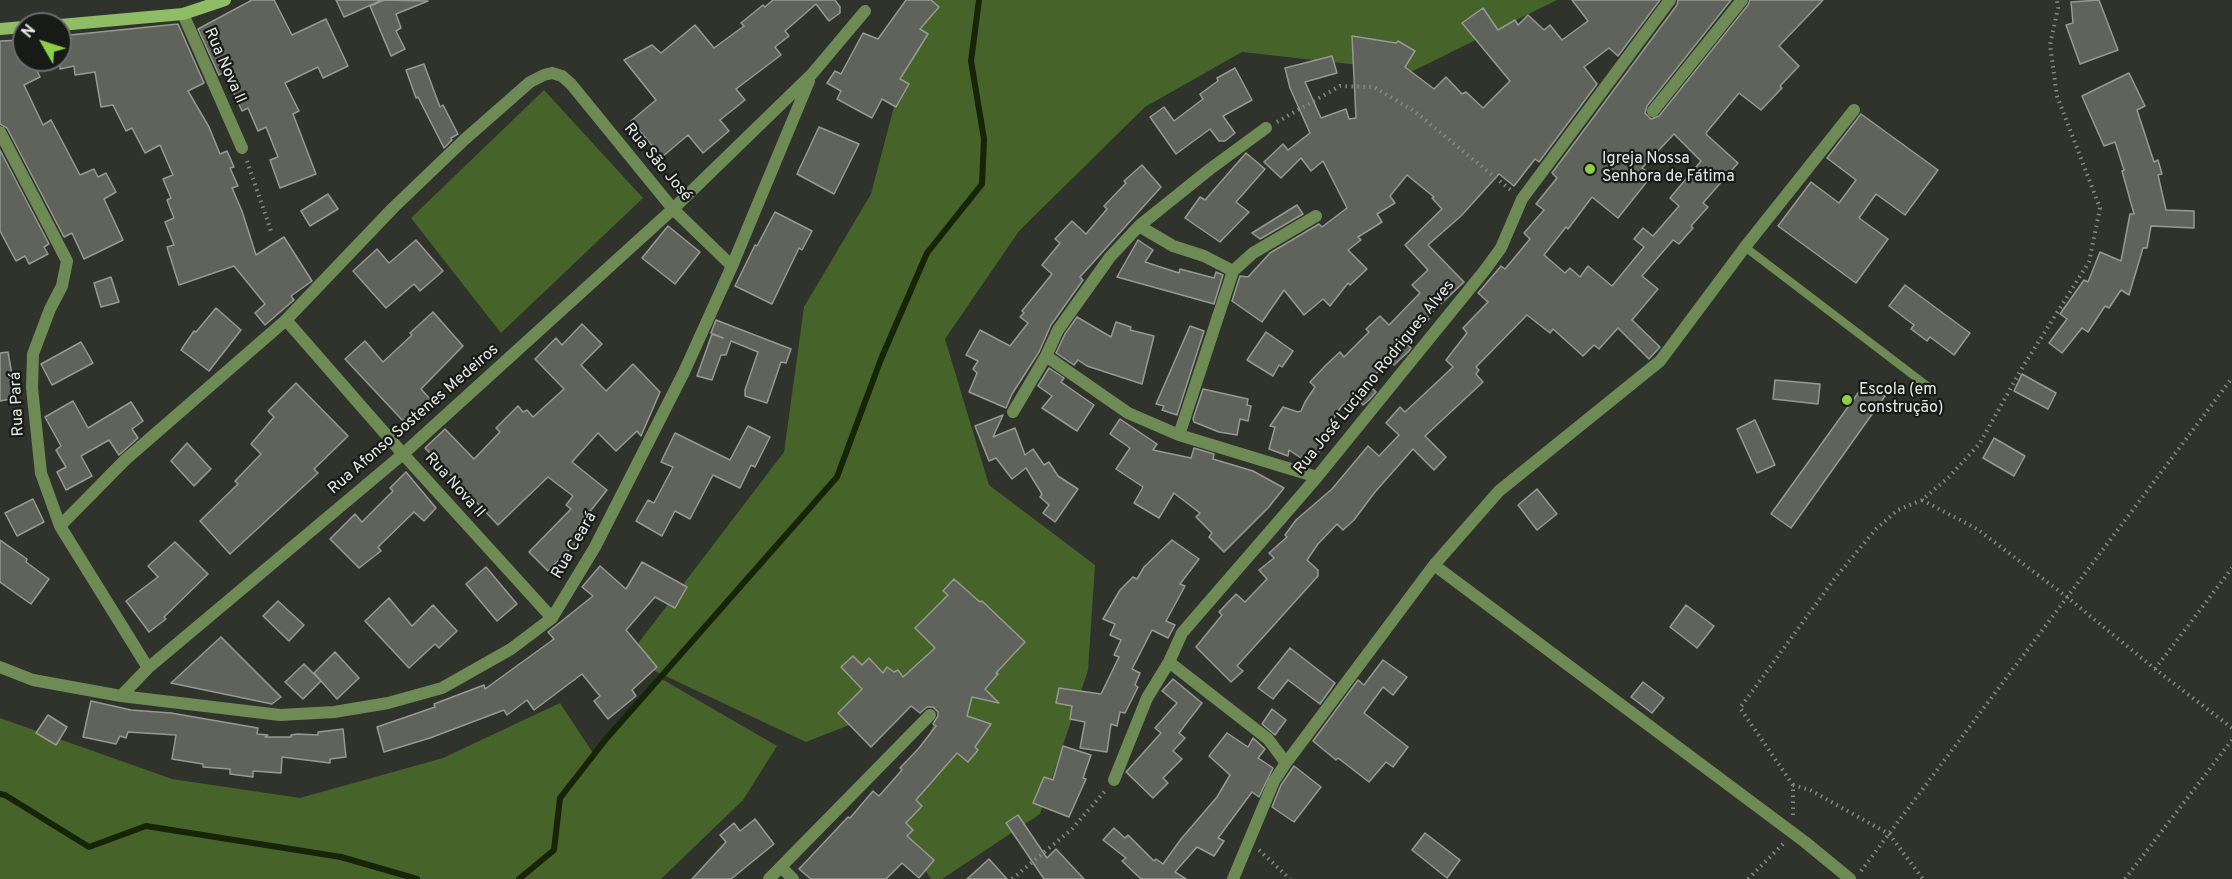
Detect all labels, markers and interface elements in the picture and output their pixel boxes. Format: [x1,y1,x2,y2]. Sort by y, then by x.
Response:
north arrow [12,12,72,72]
text: N [18,21,41,43]
street label: Rua Nova II [199,25,249,107]
street label: Rua São José [619,120,695,206]
place label: Igreja Nossa Senhora de Fátima [1602,150,1735,188]
marker: Igreja Nossa Senhora de Fátima [1583,162,1597,176]
street label: Rua José Luciano Rodrigues Alves [1291,277,1459,479]
street label: Rua Afonso Sostenes Medeiros [325,341,503,499]
street label: Rua Pará [7,371,29,437]
place label: Escola (em construção) [1859,381,1943,419]
marker: Escola (em construção) [1840,393,1854,407]
street label: Rua Nova II [420,449,488,523]
street label: Rua Ceará [548,509,602,583]

